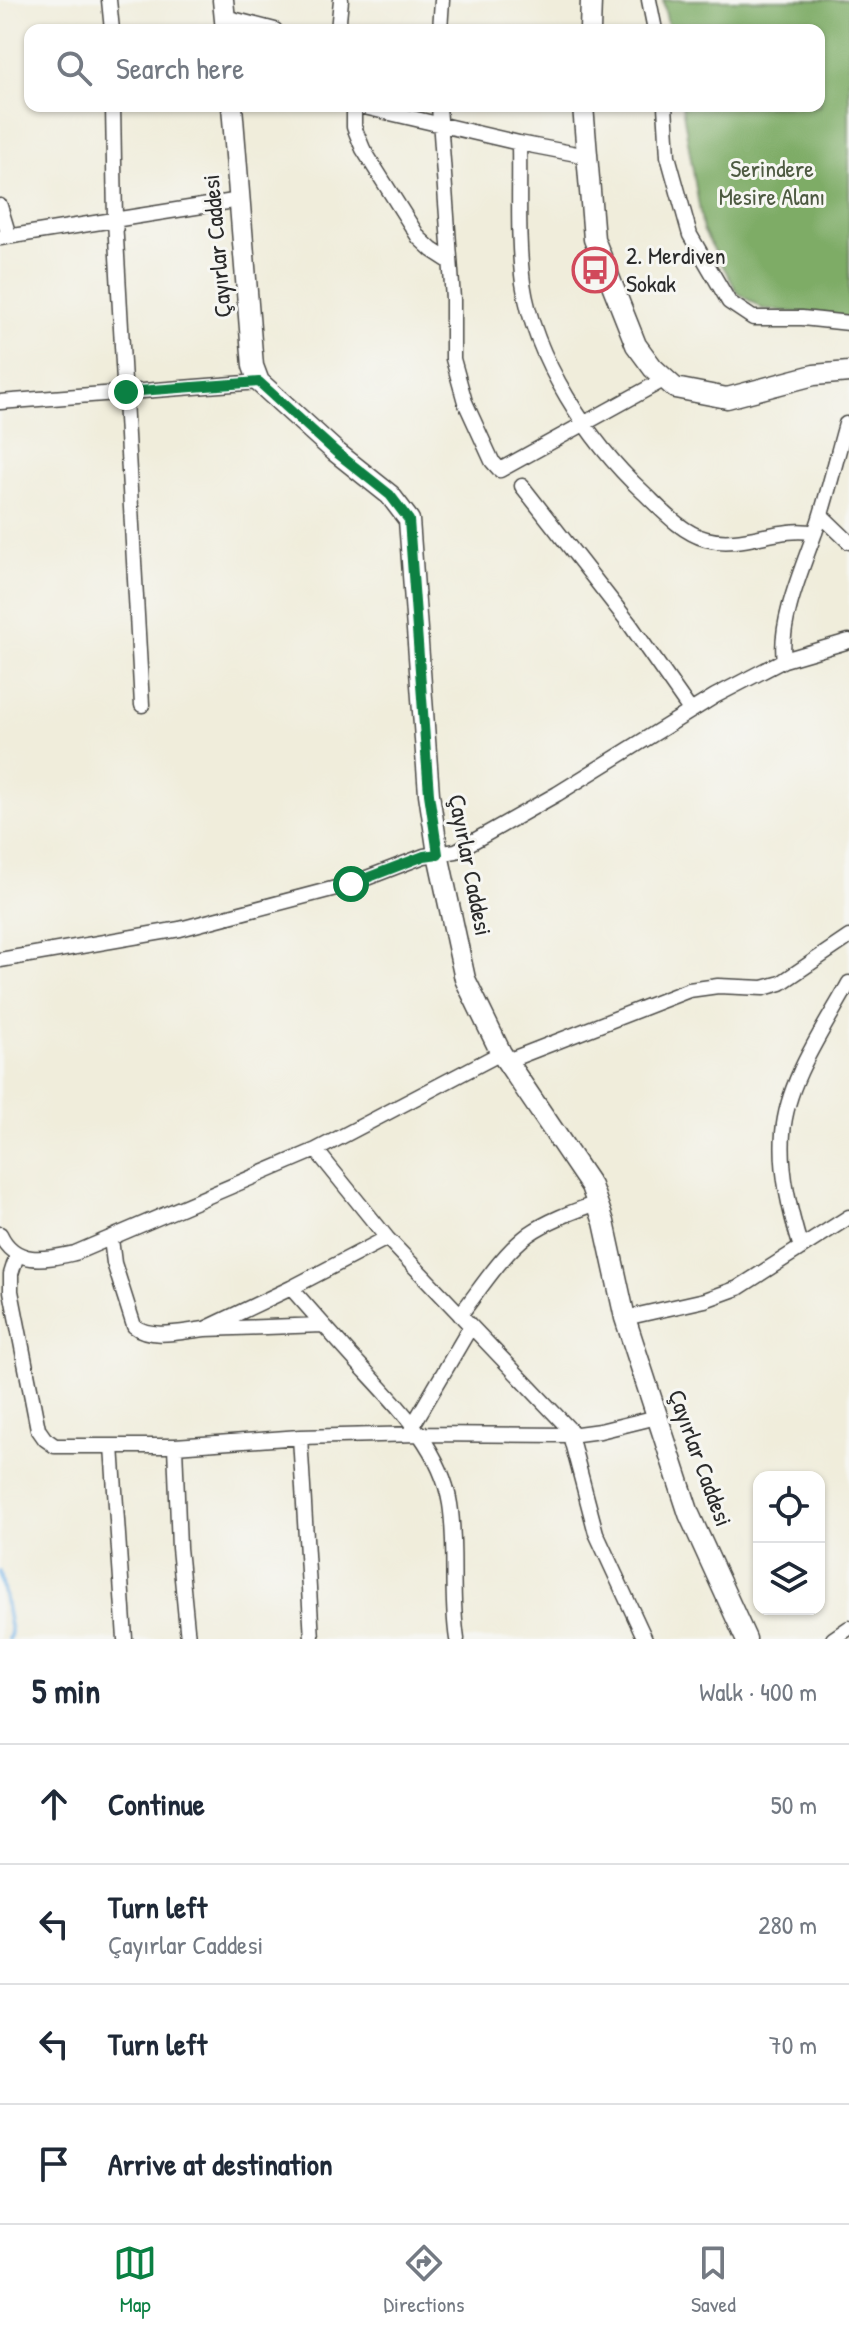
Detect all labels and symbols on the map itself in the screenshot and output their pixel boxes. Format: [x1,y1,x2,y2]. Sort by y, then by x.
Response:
park label: Serindere Mesire Alanı [719,152,825,212]
street label: Çayırlar Caddesi [194,173,238,319]
place label: 2. Merdiven Sokak [626,239,726,299]
bus stop icon: 2. Merdiven Sokak [571,246,619,294]
route end [108,374,144,410]
street label: Çayırlar Caddesi [442,791,500,938]
route start [333,866,369,902]
street label: Çayırlar Caddesi [661,1385,740,1530]

